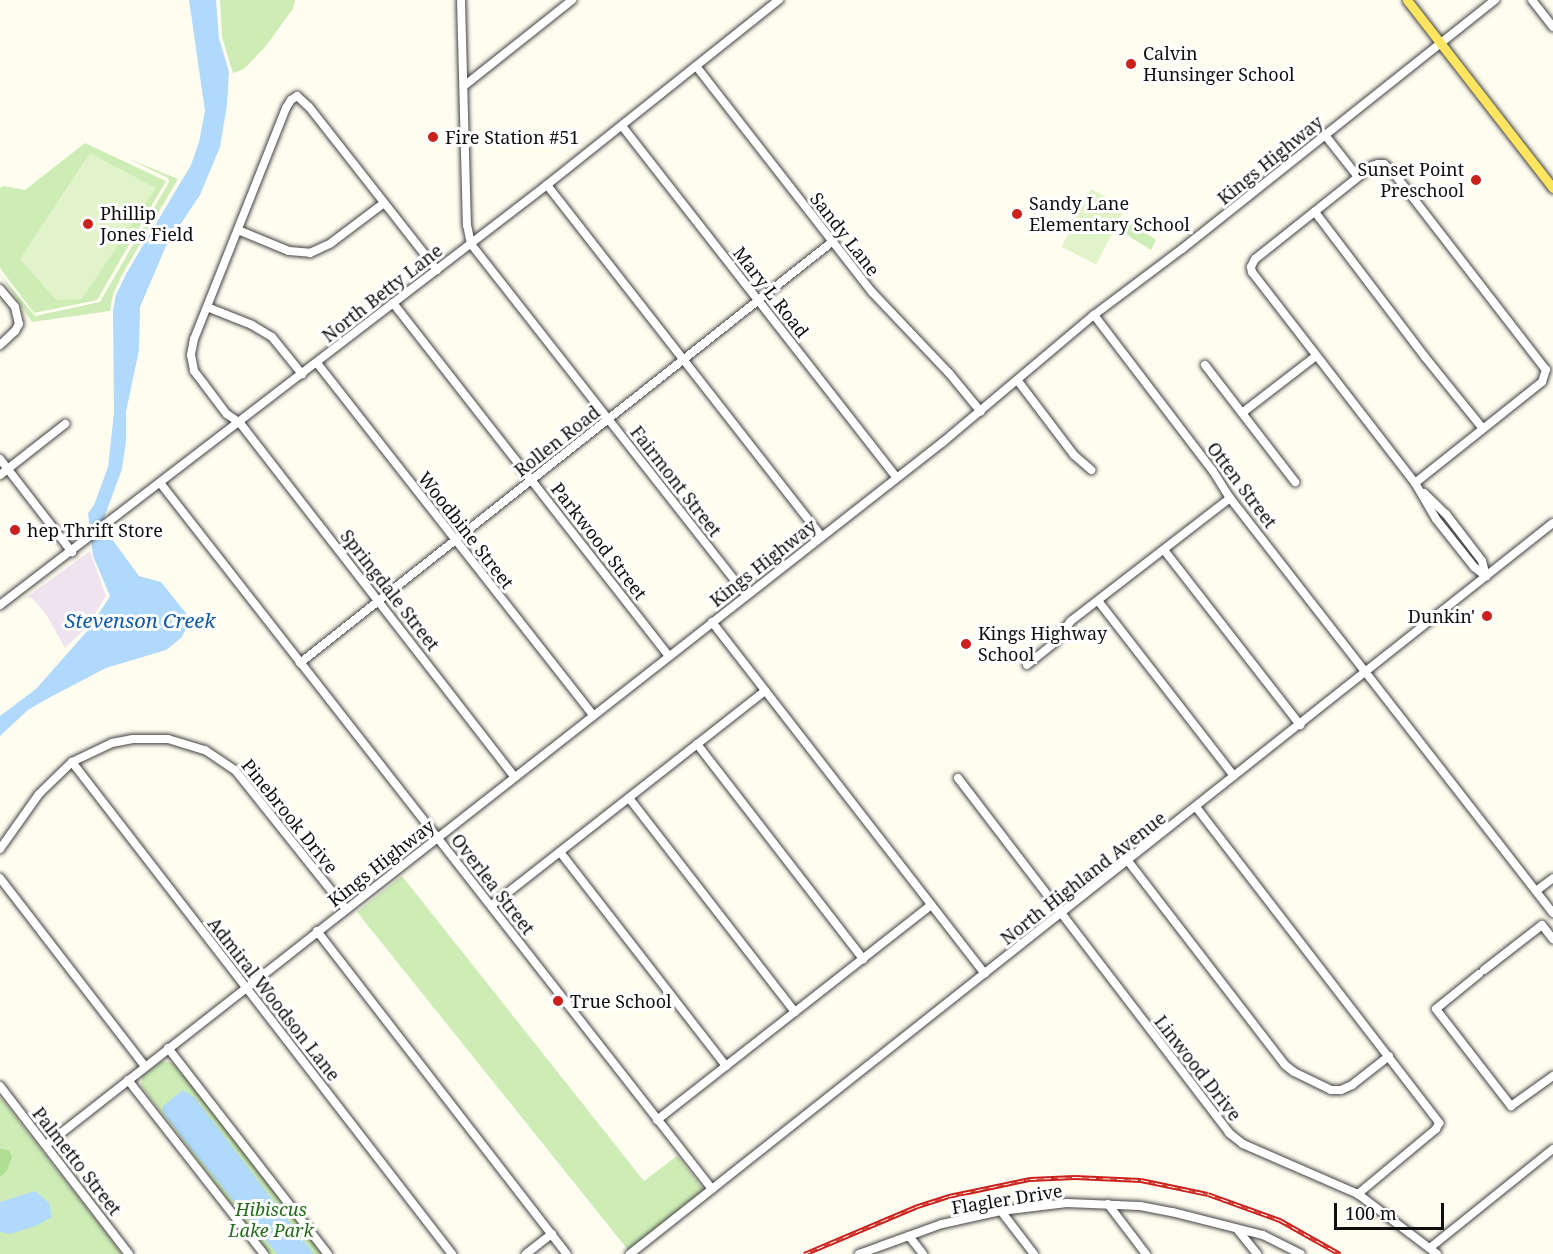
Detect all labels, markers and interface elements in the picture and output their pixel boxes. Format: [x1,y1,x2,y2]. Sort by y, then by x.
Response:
place label: Calvin Hunsinger School [1143,43,1295,86]
marker: Calvin Hunsinger School [1124,57,1138,71]
street label: Kings Highway [1213,111,1327,209]
place label: Fire Station #51 [445,126,579,148]
marker: Fire Station #51 [426,130,440,144]
place label: Sunset Point Preschool [1357,159,1464,201]
marker: Sunset Point Preschool [1469,173,1483,187]
street label: Sandy Lane [806,188,884,280]
place label: Sandy Lane Elementary School [1029,193,1190,236]
place label: Phillip Jones Field [100,203,193,246]
marker: Sandy Lane Elementary School [1010,207,1024,221]
marker: Phillip Jones Field [81,217,95,231]
street label: North Betty Lane [318,239,446,347]
street label: Mary L Road [729,242,813,342]
street label: Rollen Road [510,401,604,481]
street label: Fairmont Street [626,421,726,541]
street label: Otten Street [1203,438,1281,532]
street label: Woodbine Street [414,467,518,593]
street label: Parkwood Street [547,478,651,604]
street label: Kings Highway [706,515,820,611]
place label: hep Thrift Store [27,519,163,541]
marker: hep Thrift Store [8,523,22,537]
street label: Springdale Street [336,525,444,655]
place label: Dunkin' [1408,605,1475,627]
water label: Stevenson Creek [64,608,216,632]
marker: Dunkin' [1480,609,1494,623]
place label: Kings Highway School [978,623,1107,666]
marker: Kings Highway School [959,637,973,651]
street label: Pinebrook Drive [237,755,343,877]
street label: North Highland Avenue [996,807,1170,949]
street label: Kings Highway [324,815,438,911]
street label: Overlea Street [447,829,539,939]
street label: Admiral Woodson Lane [203,913,345,1085]
place label: True School [570,990,672,1012]
marker: True School [551,994,565,1008]
street label: Linwood Drive [1150,1011,1246,1125]
street label: Palmetto Street [28,1103,126,1219]
street label: Flagler Drive [950,1180,1064,1218]
scale bar [1337,1191,1446,1229]
park label: Hibiscus Lake Park [228,1199,314,1242]
text: 100 m [1345,1201,1397,1225]

